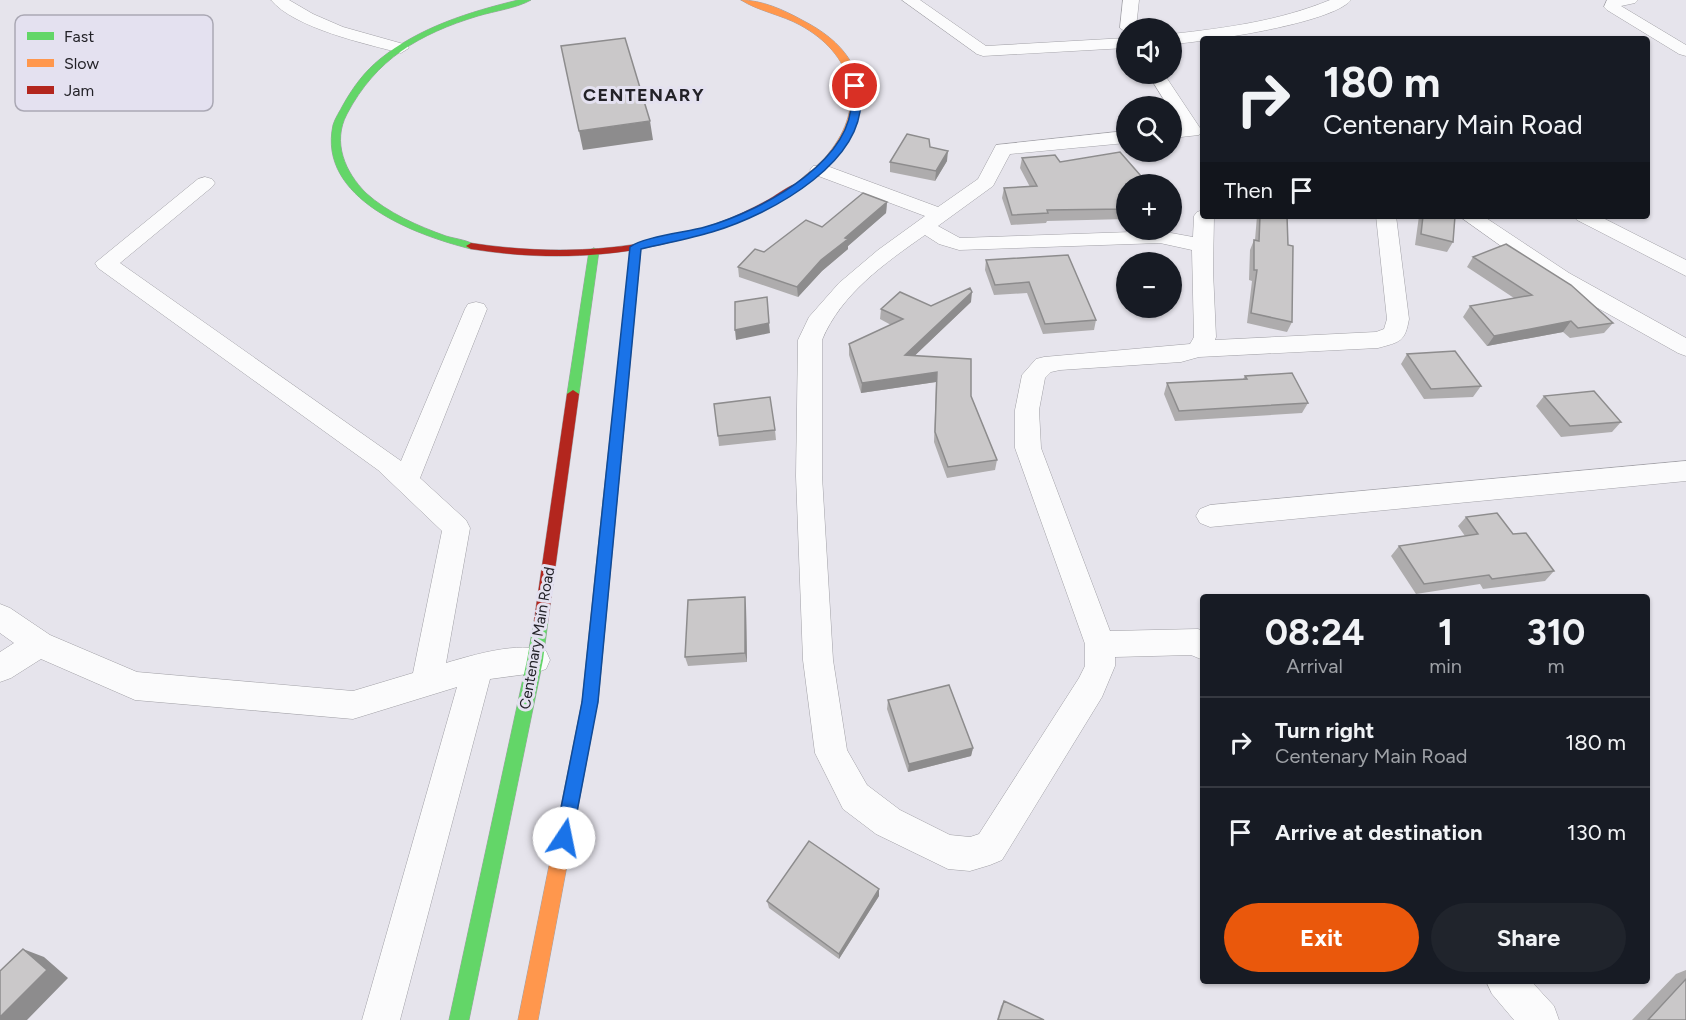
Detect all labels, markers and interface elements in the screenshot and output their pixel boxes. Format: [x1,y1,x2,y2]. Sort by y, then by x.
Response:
legend [15,15,213,111]
map controls [1116,18,1182,318]
button: sound [1116,18,1182,84]
text: Fast [64,27,94,46]
text: Slow [64,54,99,73]
text: 180 m [1323,57,1440,108]
pin [829,60,880,111]
icon: right [1224,60,1302,138]
icon: arrive [838,69,871,102]
text: Jam [64,81,94,100]
district label: CENTENARY [583,84,705,106]
button: search [1116,96,1182,162]
text: Centenary Main Road [1323,108,1583,141]
button: + [1116,174,1182,240]
icon: arrive [1285,174,1318,207]
text: Then [1224,177,1273,204]
button: − [1116,252,1182,318]
street label: Centenary Main Road [516,565,558,711]
text: 08:24 [1265,611,1365,654]
text: 1 [1438,611,1453,654]
text: 310 [1527,611,1585,654]
text: Arrival [1286,654,1343,678]
text: min [1429,654,1462,678]
text: m [1547,654,1565,678]
text: Turn right [1275,717,1374,744]
icon: right [1224,726,1257,759]
text: 180 m [1565,729,1626,756]
text: Centenary Main Road [1275,744,1467,768]
position arrow [532,806,596,870]
icon: arrive [1224,816,1257,849]
text: Arrive at destination [1275,819,1483,846]
text: 130 m [1567,819,1626,846]
button: Exit [1224,903,1419,972]
button: Share [1431,903,1626,972]

